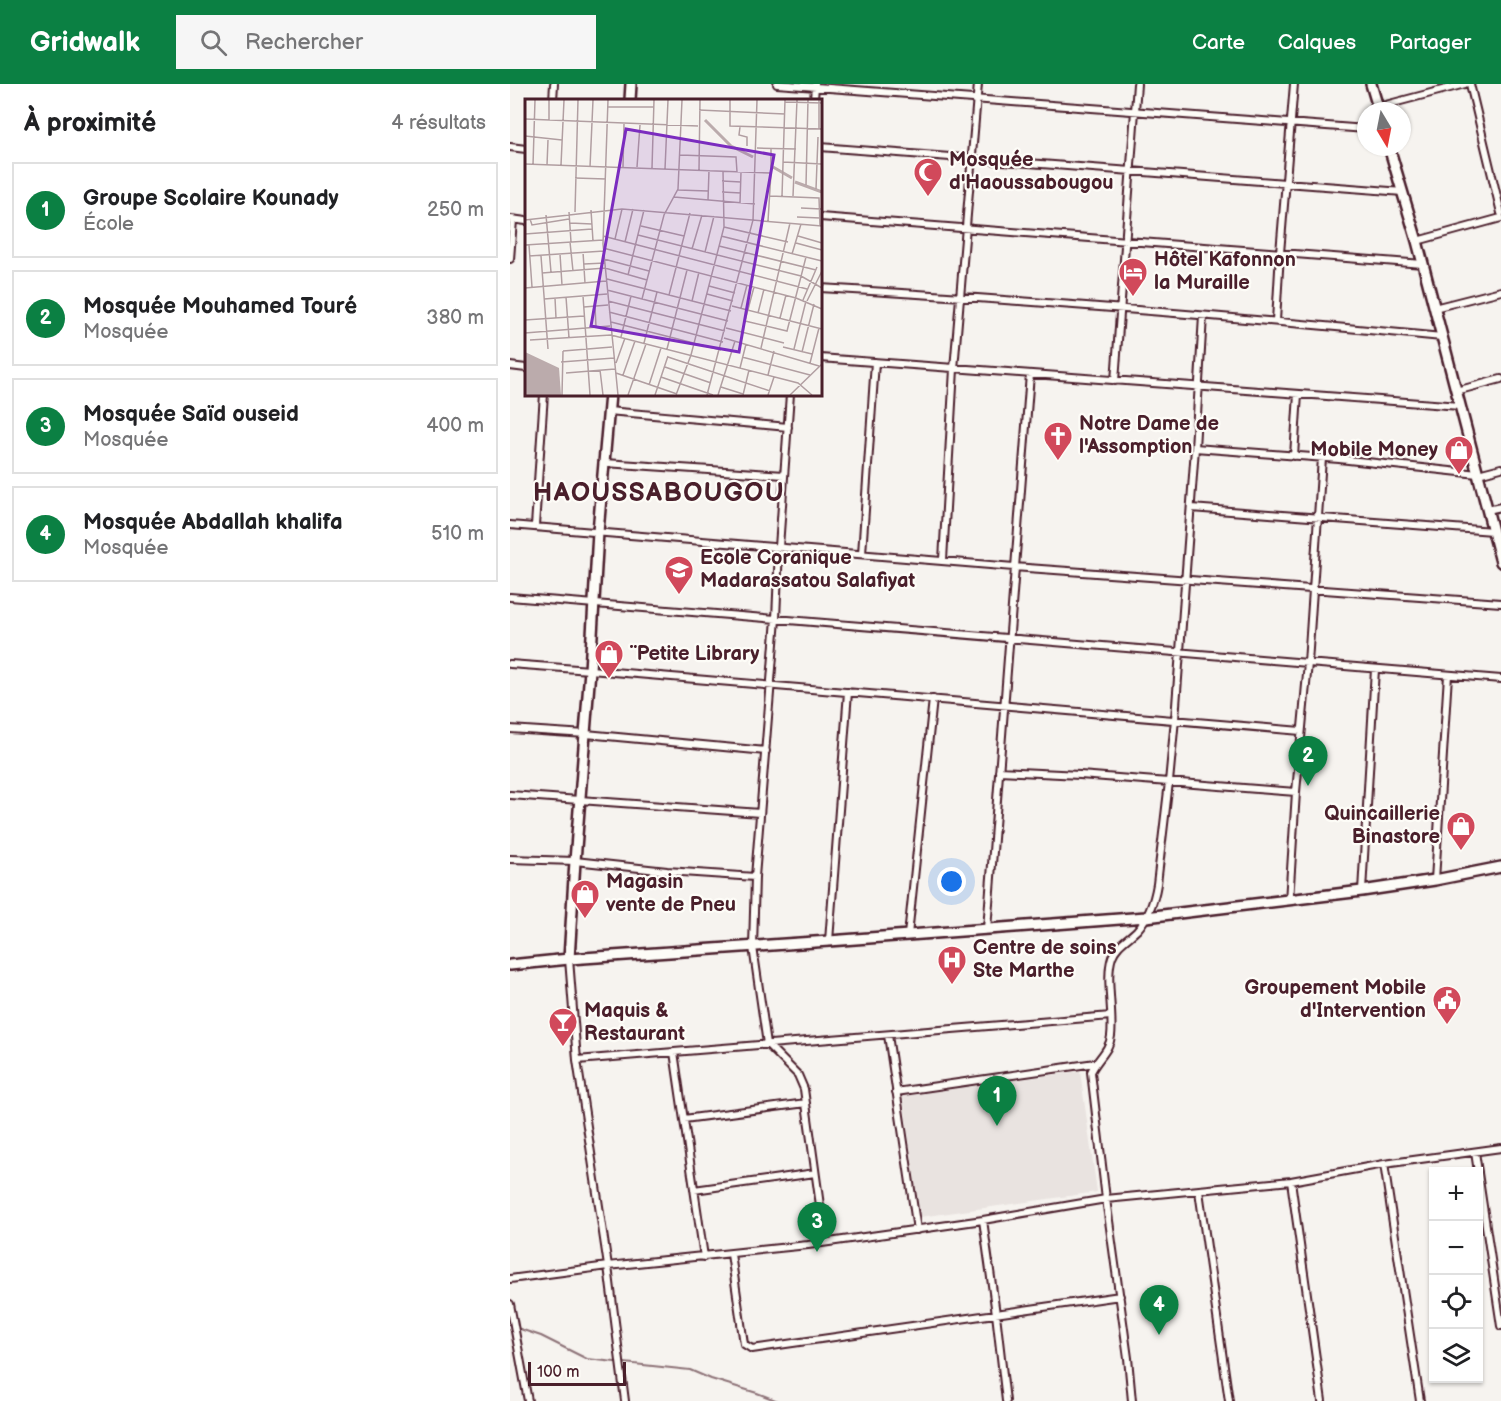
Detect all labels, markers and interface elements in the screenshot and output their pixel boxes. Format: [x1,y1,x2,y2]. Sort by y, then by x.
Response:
search box [176,15,596,69]
text: Gridwalk [30,26,140,59]
icon: search [197,26,230,59]
text: Rechercher [245,29,363,56]
text: Carte [1192,30,1245,55]
text: Calques [1278,30,1356,55]
text: Partager [1389,30,1471,55]
inset map [525,99,822,396]
north arrow [1357,102,1411,156]
text: À proximité [24,108,156,139]
text: 4 résultats [391,111,486,135]
place label: Mosquée d'Haoussabougou [949,148,1114,195]
mosque icon: Mosquée d'Haoussabougou [912,156,944,198]
text: Groupe Scolaire Kounady [83,185,339,212]
text: 1 [41,198,50,222]
text: 250 m [427,198,484,222]
text: École [83,212,134,236]
place label: Hôtel Kafonnon la Muraille [1154,248,1296,295]
hotel icon: Hôtel Kafonnon la Muraille [1117,256,1149,298]
text: Mosquée Mouhamed Touré [83,293,357,320]
text: 2 [40,306,51,330]
text: 380 m [426,306,484,330]
text: Mosquée [83,320,168,344]
text: Mosquée Saïd ouseid [83,401,299,428]
place label: Notre Dame de l'Assomption [1079,412,1219,459]
text: 3 [40,414,51,438]
text: 400 m [426,414,484,438]
church icon: Notre Dame de l'Assomption [1042,420,1074,462]
text: Mosquée [83,428,168,452]
shop icon: Mobile Money [1443,434,1475,476]
place label: Mobile Money [1310,438,1439,462]
district label: HAOUSSABOUGOU [533,478,785,509]
text: Mosquée Abdallah khalifa [83,509,343,536]
text: 4 [40,522,51,546]
text: 510 m [431,522,484,546]
text: Mosquée [83,536,168,560]
place label: Ecole Coranique Madarassatou Salafiyat [700,546,915,593]
school or university icon: Ecole Coranique Madarassatou Salafiyat [663,554,695,596]
shop icon: ¨Petite Library [593,638,625,680]
place label: ¨Petite Library [629,642,760,666]
pin: 2 [1288,736,1328,786]
place label: Quincaillerie Binastore [1324,802,1440,849]
shop icon: Quincaillerie Binastore [1445,810,1477,852]
your location [937,867,966,896]
place label: Magasin vente de Pneu [605,870,736,917]
shop icon: Magasin vente de Pneu [569,878,601,920]
place label: Centre de soins Ste Marthe [973,936,1117,983]
hospital icon: Centre de soins Ste Marthe [936,944,968,986]
place label: Groupement Mobile d'Intervention [1245,976,1426,1023]
public building icon: Groupement Mobile d'Intervention [1431,984,1463,1026]
place label: Maquis & Restaurant [584,999,685,1046]
bar icon: Maquis & Restaurant [547,1006,579,1048]
pin: 1 [978,1076,1016,1126]
map controls [1429,1167,1483,1383]
button: + [1429,1167,1483,1221]
pin: 3 [798,1202,836,1252]
button: − [1429,1221,1483,1275]
button: locate [1429,1275,1483,1329]
pin: 4 [1140,1286,1178,1335]
button: layers [1429,1329,1483,1383]
scale bar [528,1359,626,1386]
text: 100 m [537,1363,580,1382]

